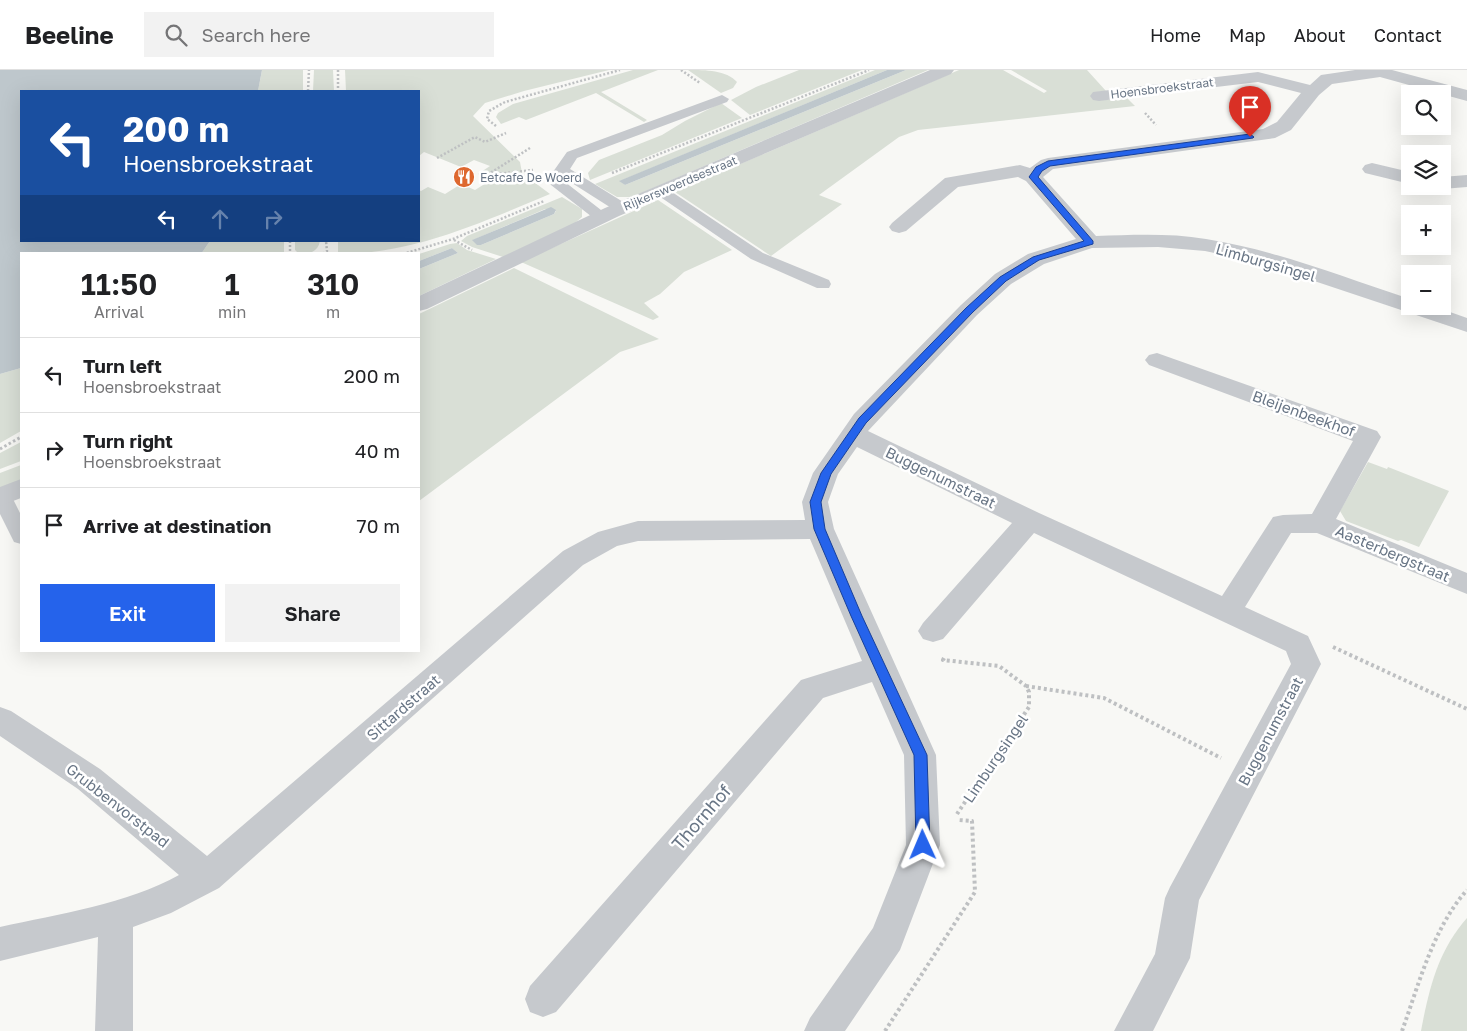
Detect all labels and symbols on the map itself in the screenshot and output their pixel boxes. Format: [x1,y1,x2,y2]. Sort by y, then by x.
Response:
street label: Hoensbroekstraat [1110,74,1215,102]
pin [1229,86,1271,137]
street label: Rijkerswoerdsestraat [621,152,739,214]
restaurant icon: Eetcafe De Woerd [452,165,476,189]
place label: Eetcafe De Woerd [480,170,582,185]
street label: Limburgsingel [1214,239,1318,285]
street label: Bleijenbeekhof [1250,386,1358,440]
street label: Buggenumstraat [883,443,999,511]
street label: Aasterbergstraat [1333,521,1453,585]
street label: Sittardstraat [363,670,443,744]
street label: Buggenumstraat [1234,674,1306,788]
street label: Limburgsingel [959,710,1031,806]
street label: Grubbenvorstpad [63,759,173,851]
street label: Thornhof [667,780,736,854]
position arrow [896,818,948,870]

